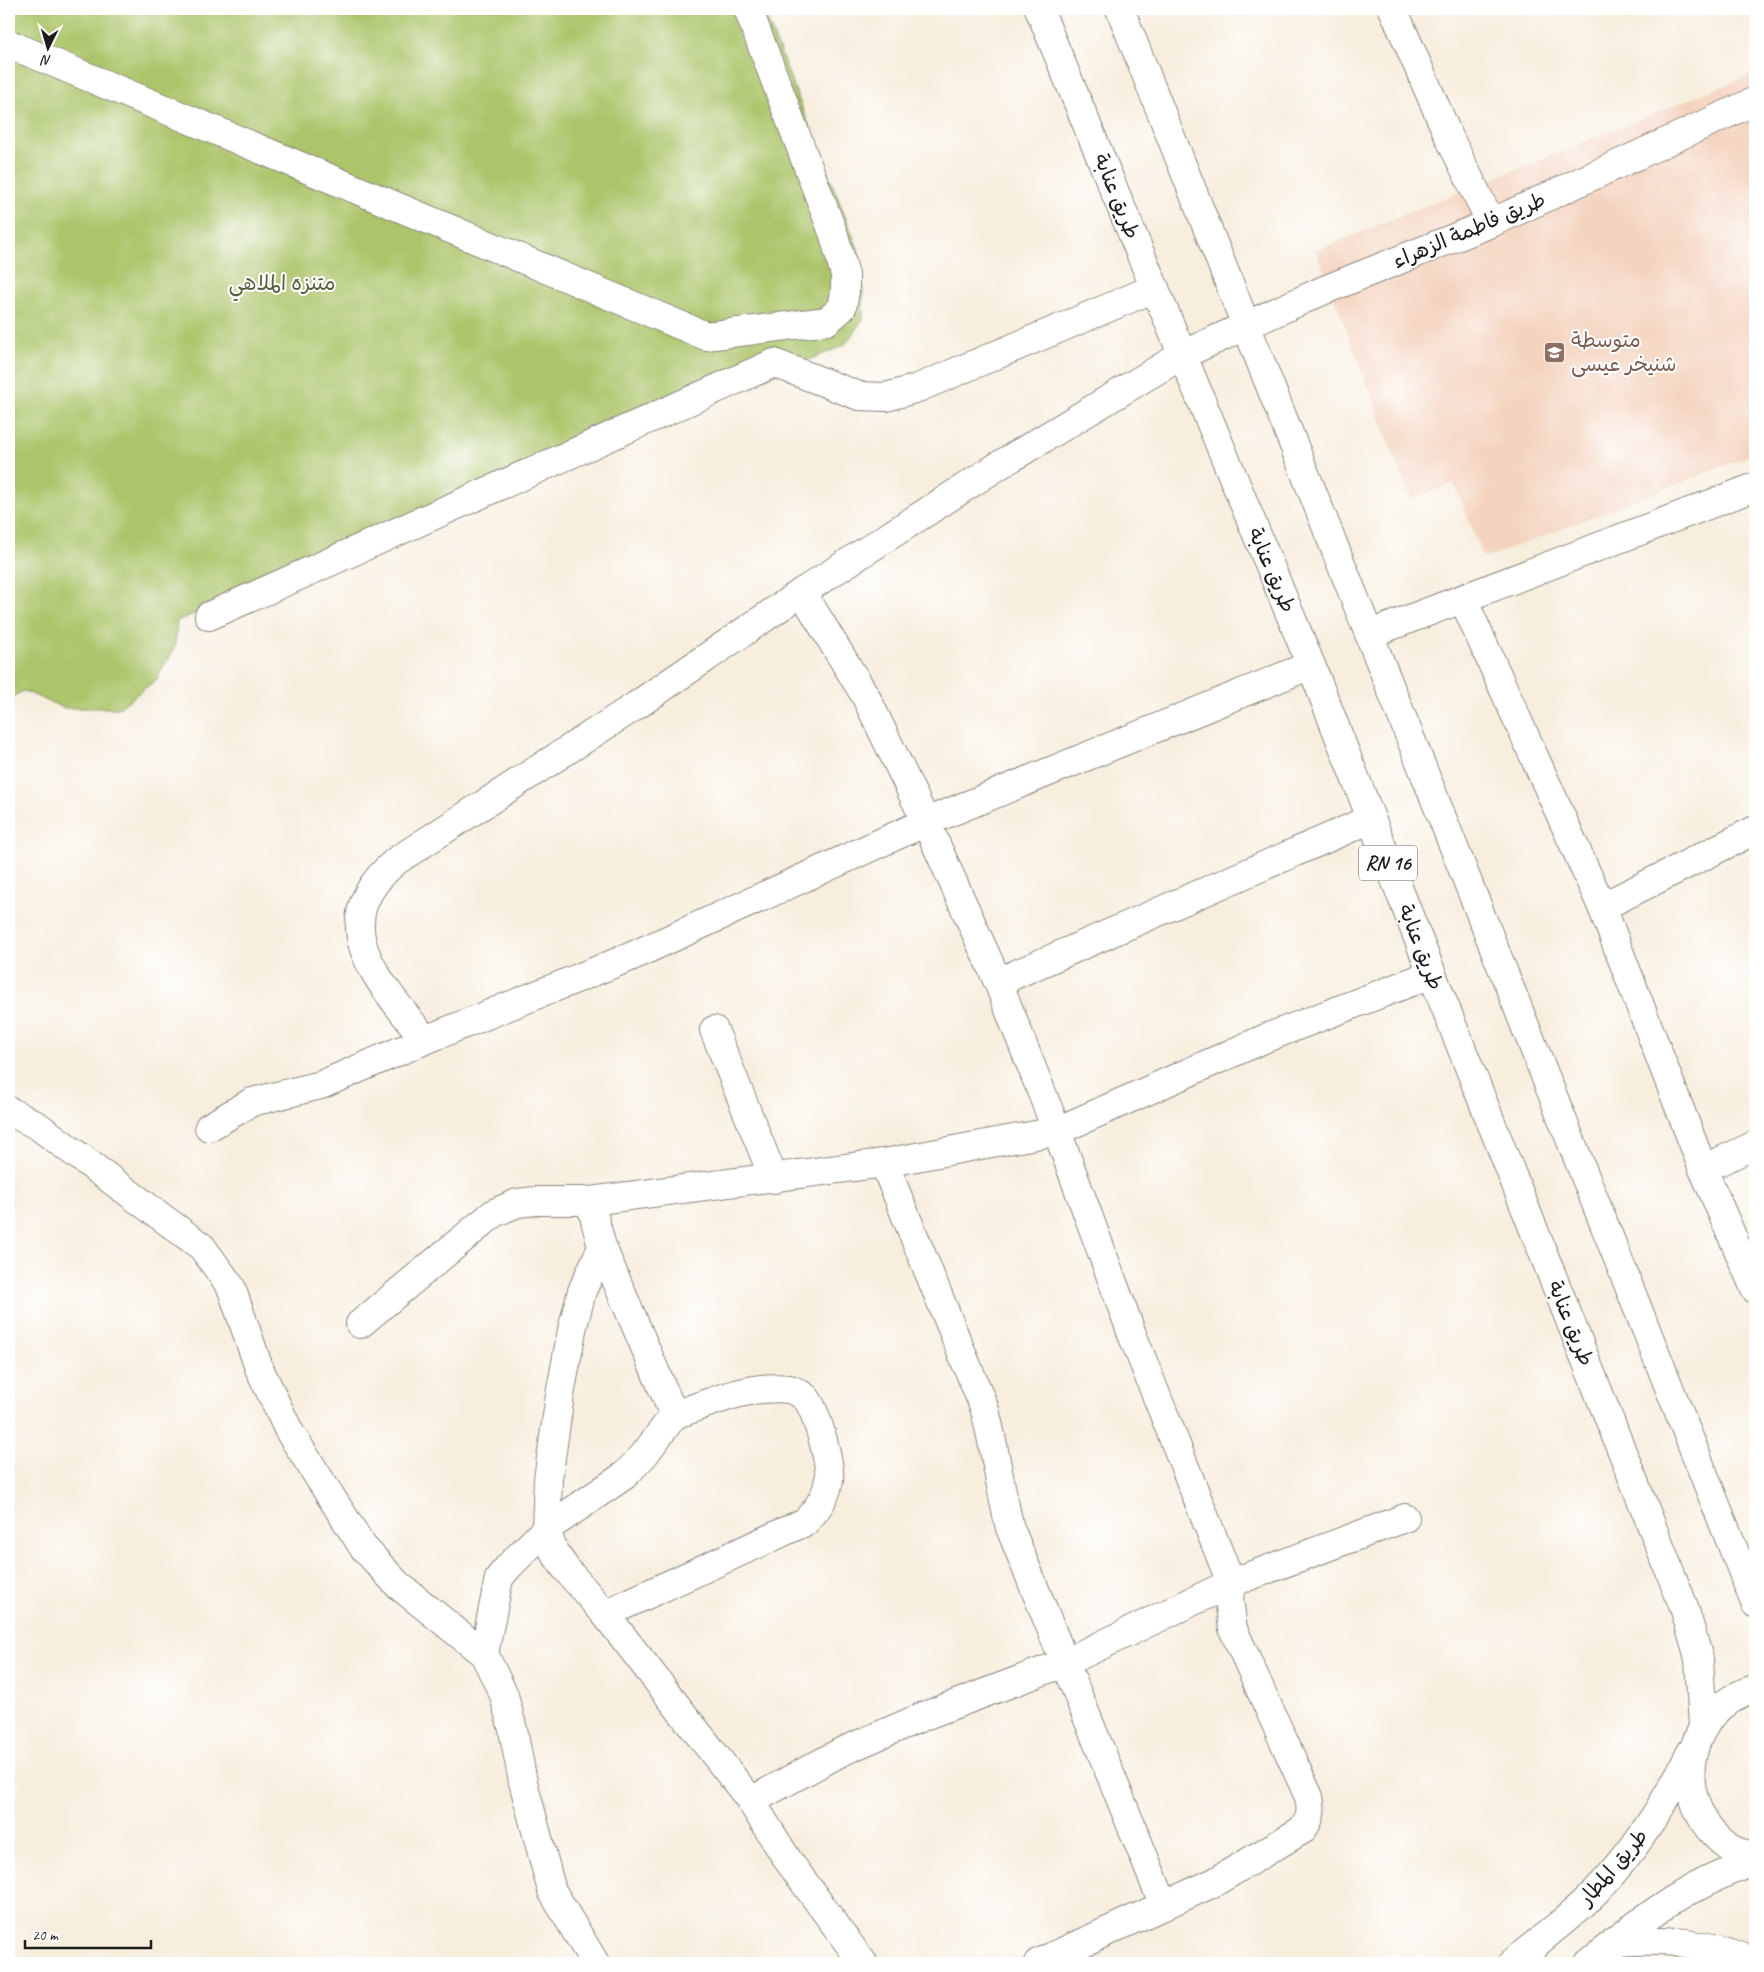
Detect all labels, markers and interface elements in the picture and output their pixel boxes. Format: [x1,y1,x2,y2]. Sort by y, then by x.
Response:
north arrow [22,22,72,72]
text: N [40,51,52,69]
street label: طريق عنابة [1088,149,1146,243]
street label: طريق فاطمة الزهراء [1389,186,1549,274]
park label: متنزه الملاهي [228,270,336,302]
place label: متوسطة شنيخر عيسى [1571,327,1676,378]
school or university icon: متوسطة شنيخر عيسى [1543,340,1567,364]
street label: طريق عنابة [1242,524,1302,616]
road number: RN 16 [1359,846,1417,880]
street label: طريق عنابة [1393,900,1449,994]
street label: طريق عنابة [1542,1276,1600,1370]
street label: طريق المطار [1571,1823,1653,1912]
scale bar [25,1917,151,1949]
text: 20 m [32,1926,59,1945]

